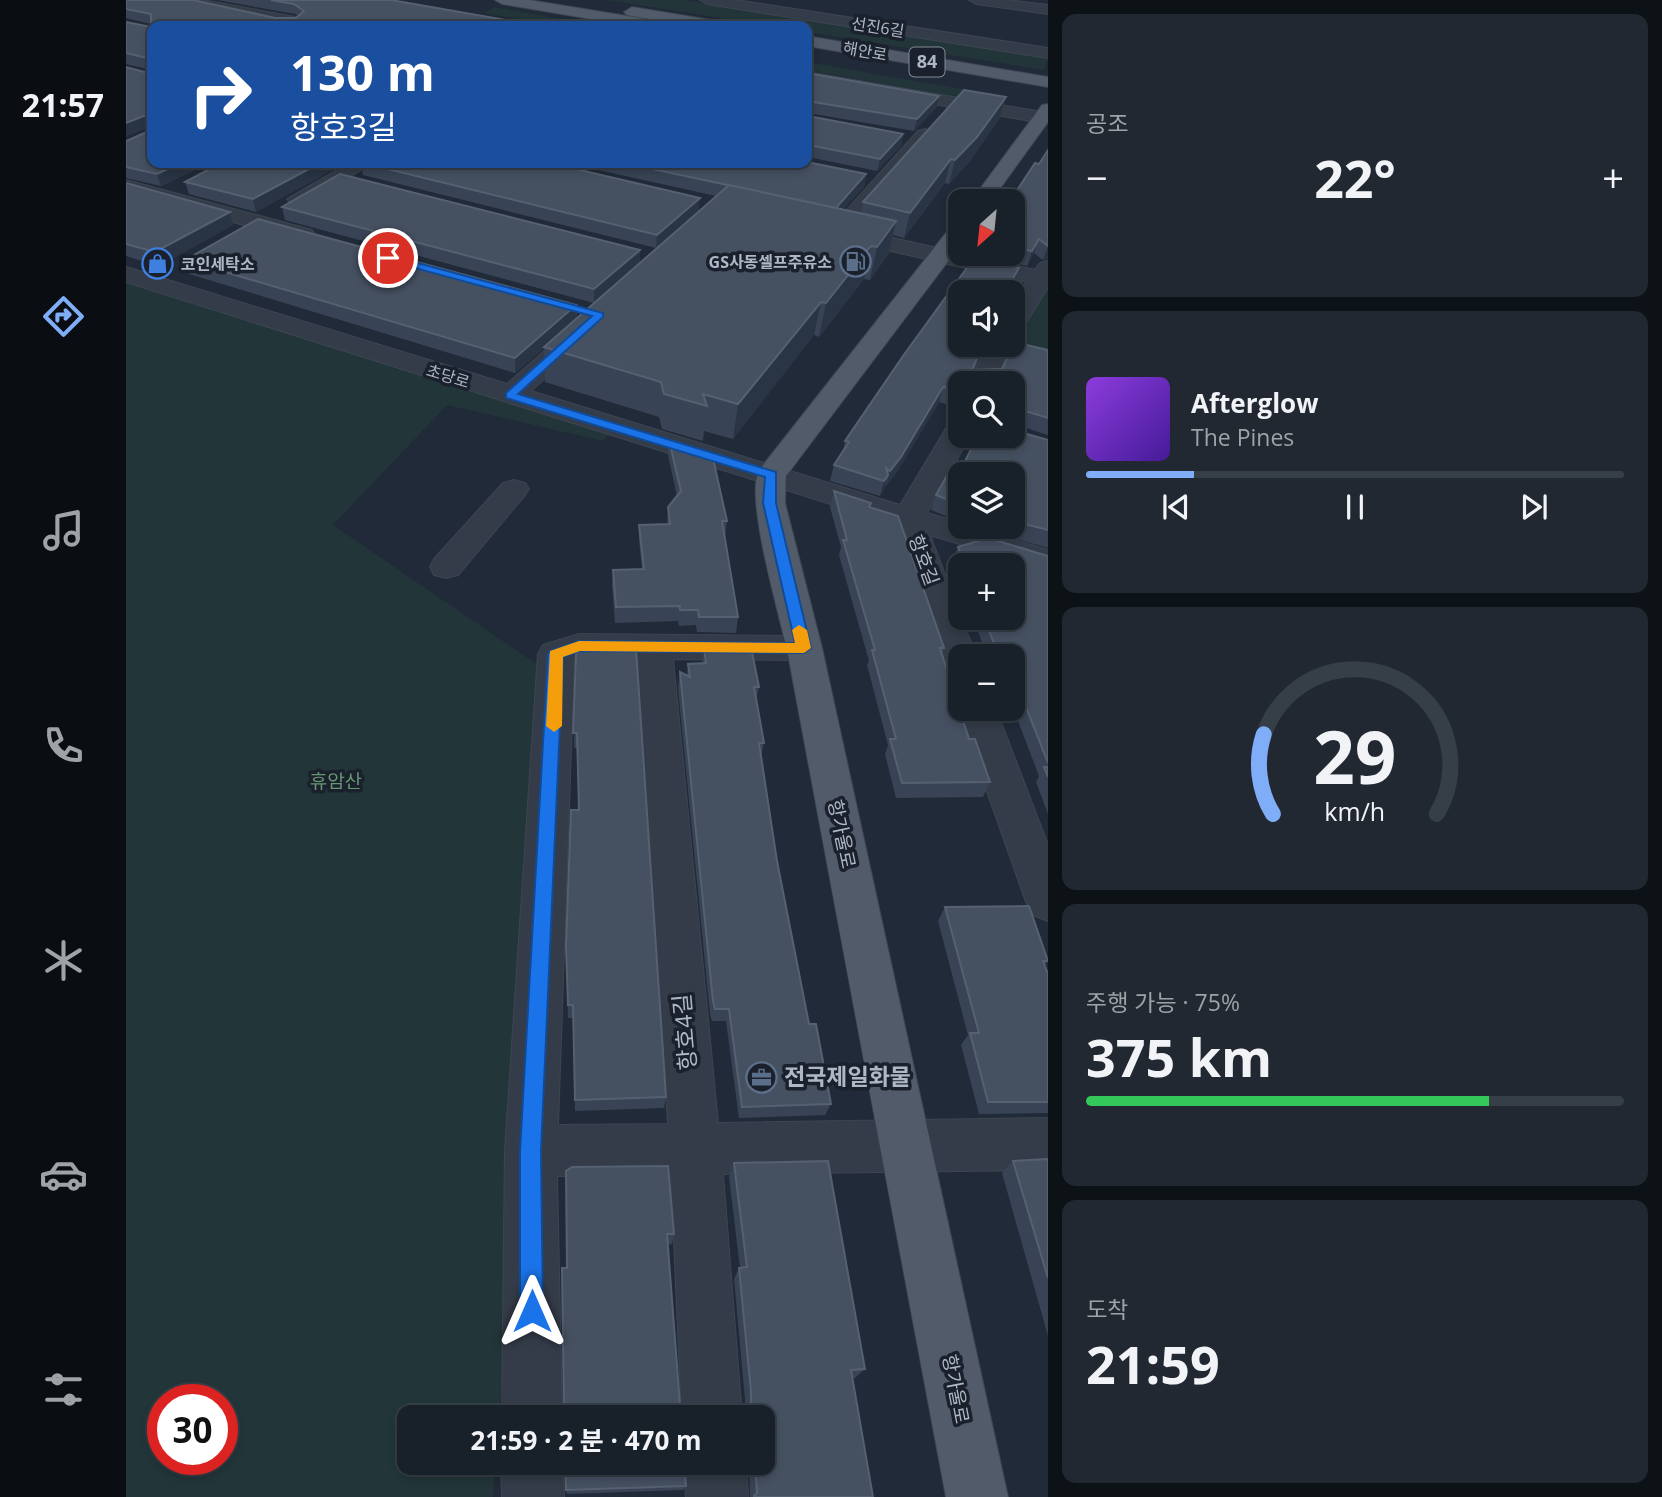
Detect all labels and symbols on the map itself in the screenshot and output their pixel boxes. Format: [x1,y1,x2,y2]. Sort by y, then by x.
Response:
street label: 선진6길 [850,12,906,42]
street label: 해안로 [841,36,889,66]
road number: 84 [910,48,944,76]
north arrow [948,189,1026,266]
pin [358,228,418,288]
fuel station icon: GS사동셀프주유소 [838,245,872,279]
shop icon: 코인세탁소 [141,247,175,281]
place label: GS사동셀프주유소 [709,251,832,273]
place label: 코인세탁소 [181,253,255,275]
street label: 초당로 [424,359,473,393]
street label: 항호길 [903,531,945,589]
park label: 휴암산 [310,768,362,794]
street label: 항가울로 [822,797,862,871]
street label: 항호4길 [665,993,703,1072]
office icon: 전국제일화물 [744,1060,778,1094]
place label: 전국제일화물 [784,1060,911,1092]
position arrow [495,1274,569,1348]
street label: 항가울로 [937,1352,975,1426]
speed limit sign: 30 [147,1384,238,1475]

